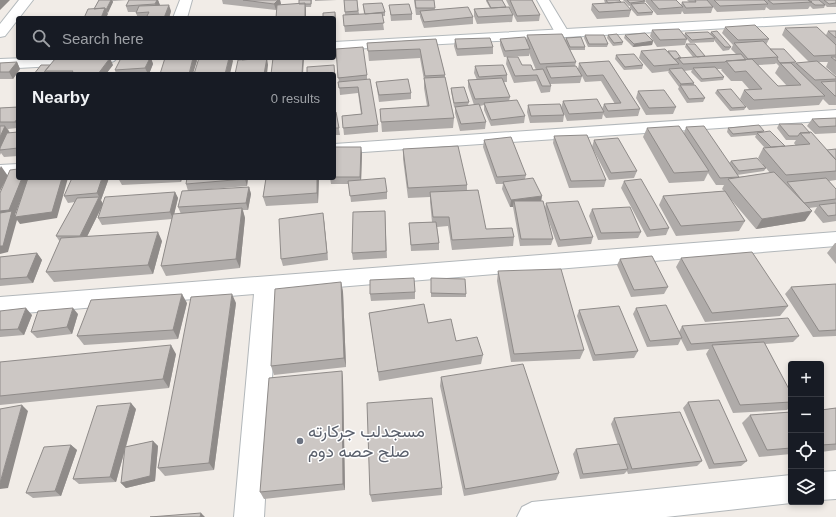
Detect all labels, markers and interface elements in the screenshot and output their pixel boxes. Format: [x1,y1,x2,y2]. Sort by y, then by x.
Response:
search box [16,16,336,60]
icon: search [30,27,52,49]
text: Search here [62,30,144,47]
text: Nearby [32,88,90,107]
text: 0 results [271,91,320,106]
map controls [788,361,824,505]
button: + [788,361,824,397]
button: − [788,397,824,433]
place label: مسجدلب جرکارته صلح حصه دوم [308,422,425,463]
button: locate [788,433,824,469]
marker: مسجدلب جرکارته صلح حصه دوم [295,436,305,446]
button: layers [788,469,824,505]

